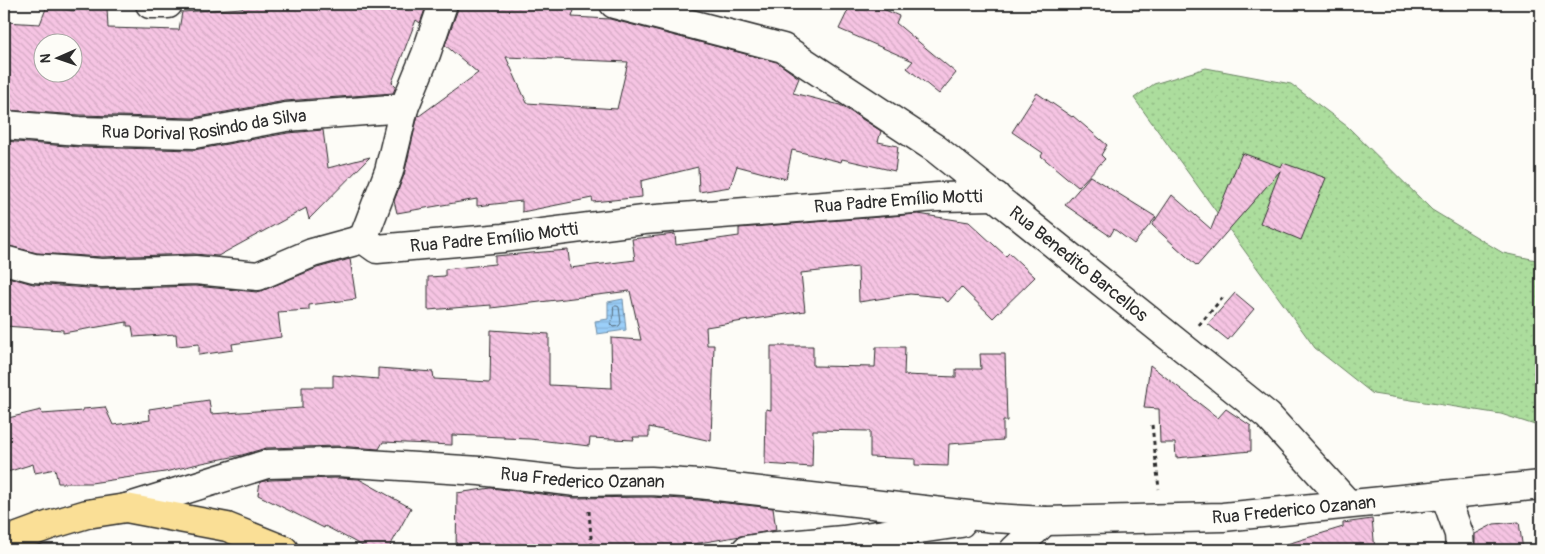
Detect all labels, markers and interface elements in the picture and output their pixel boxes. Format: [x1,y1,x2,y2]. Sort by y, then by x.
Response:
north arrow [32,32,82,82]
text: N [37,53,54,63]
street label: Rua Dorival Rosindo da Silva [101,104,307,146]
street label: Rua Padre Emílio Motti [813,185,983,218]
street label: Rua Benedito Barcellos [1004,201,1153,327]
street label: Rua Padre Emílio Motti [409,217,579,258]
street label: Rua Frederico Ozanan [499,462,665,494]
street label: Rua Frederico Ozanan [1212,490,1377,529]

